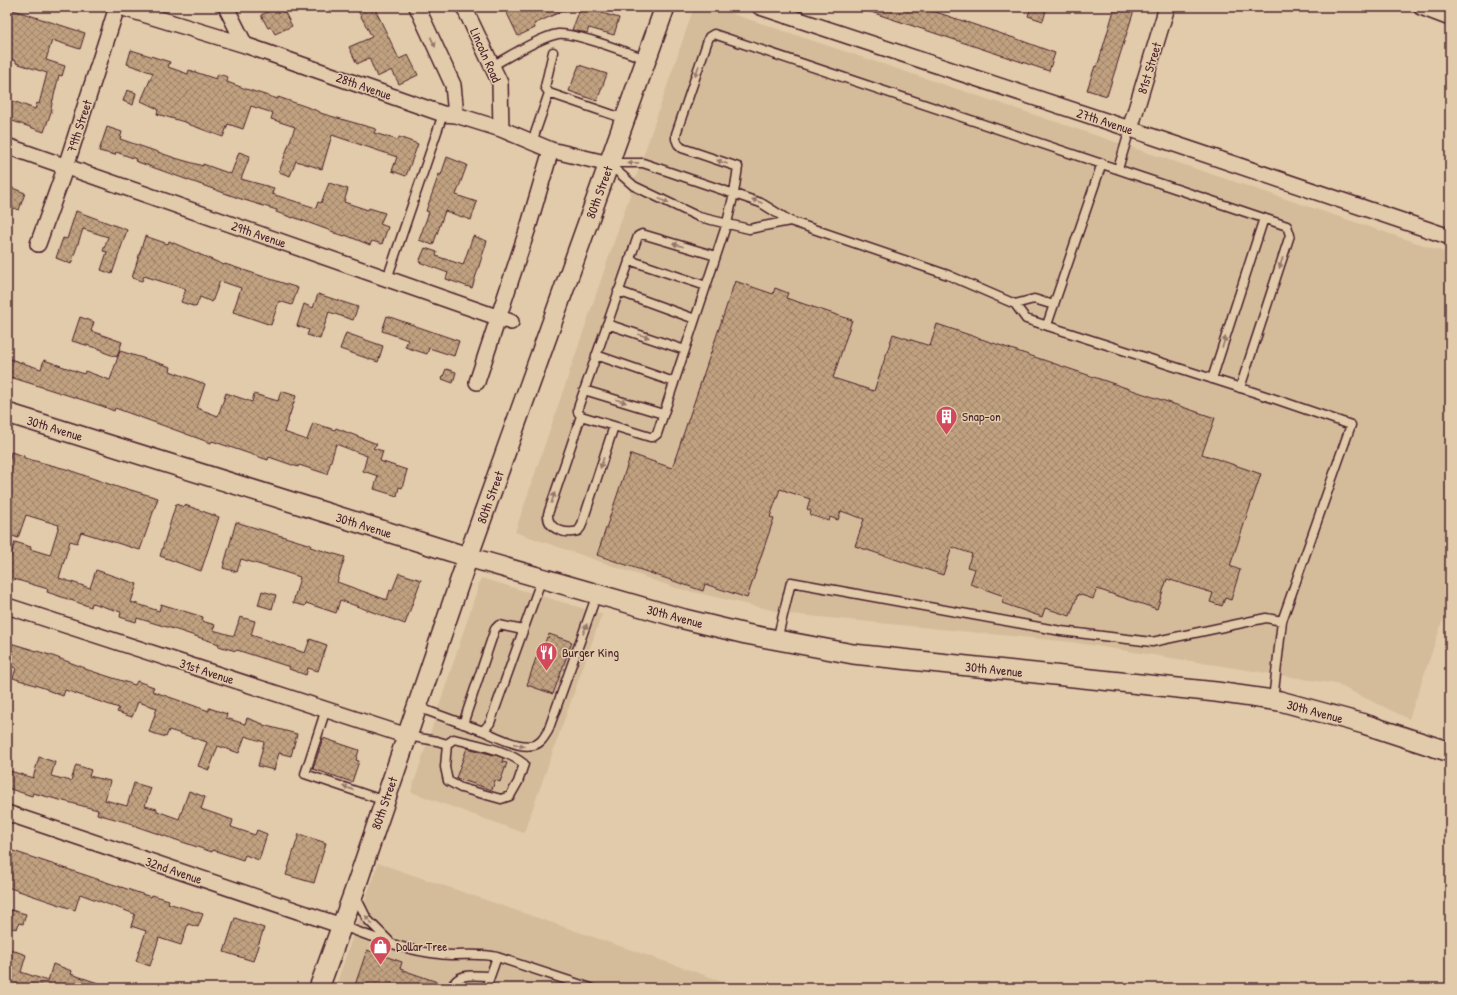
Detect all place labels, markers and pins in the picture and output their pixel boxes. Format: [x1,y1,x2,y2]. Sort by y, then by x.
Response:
building icon: Snap-on [933,403,959,436]
place label: Snap-on [962,407,1001,425]
restaurant icon: Burger King [533,639,559,672]
place label: Burger King [562,643,619,661]
shop icon: Dollar Tree [368,933,394,966]
place label: Dollar Tree [396,937,448,955]

